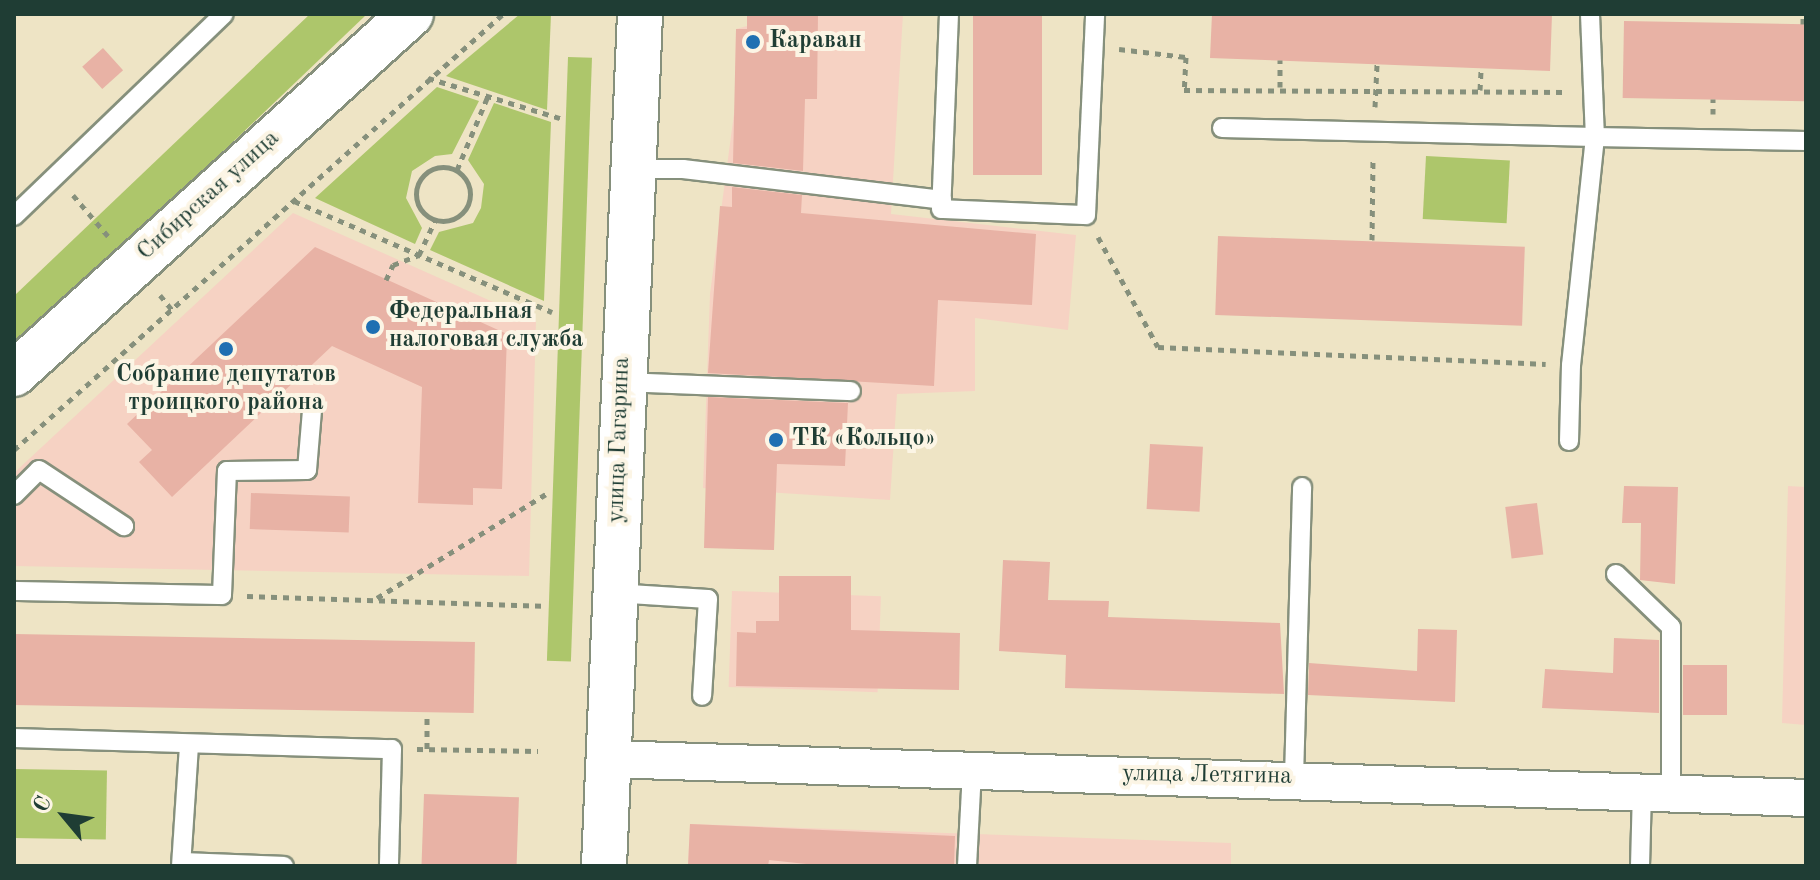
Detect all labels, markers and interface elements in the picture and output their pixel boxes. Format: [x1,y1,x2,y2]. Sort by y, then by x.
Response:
place label: Караван [769,28,862,56]
marker: Караван [744,33,762,51]
street label: Сибирская улица [132,125,286,267]
place label: Федеральная налоговая служба [389,299,584,355]
marker: Федеральная налоговая служба [364,318,382,336]
marker: Собрание депутатов троицкого района [217,340,235,358]
street label: улица Гагарина [603,356,637,524]
place label: Собрание депутатов троицкого района [116,362,336,418]
place label: ТК «Кольцо» [792,426,936,454]
marker: ТК «Кольцо» [767,431,785,449]
street label: улица Летягина [1122,760,1292,792]
north arrow [24,776,104,856]
text: С [30,793,56,816]

